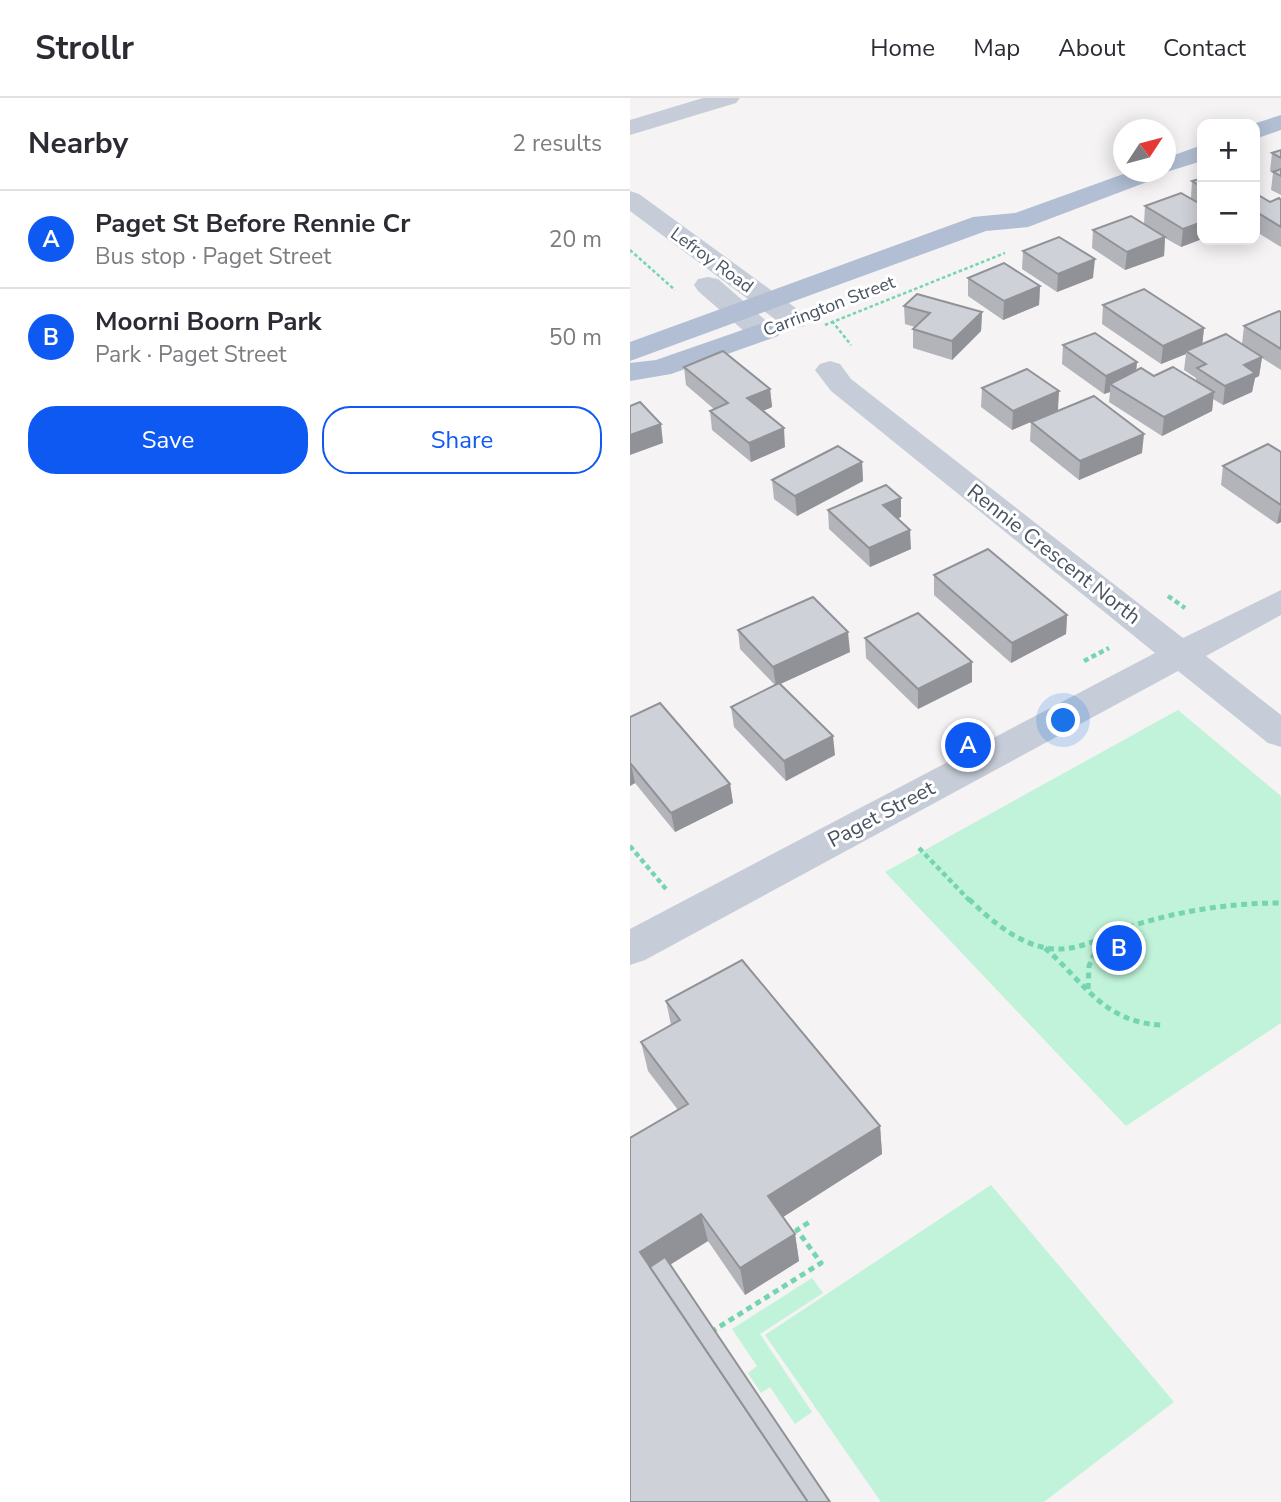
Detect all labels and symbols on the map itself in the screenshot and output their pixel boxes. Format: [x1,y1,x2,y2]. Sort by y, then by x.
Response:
north arrow [1113,119,1176,182]
street label: Lefroy Road [666,222,758,298]
street label: Carrington Street [760,270,899,342]
street label: Rennie Crescent North [961,477,1147,631]
your location [1046,703,1080,737]
pin: A [945,719,991,771]
street label: Paget Street [823,774,940,854]
pin: B [1096,922,1142,974]

